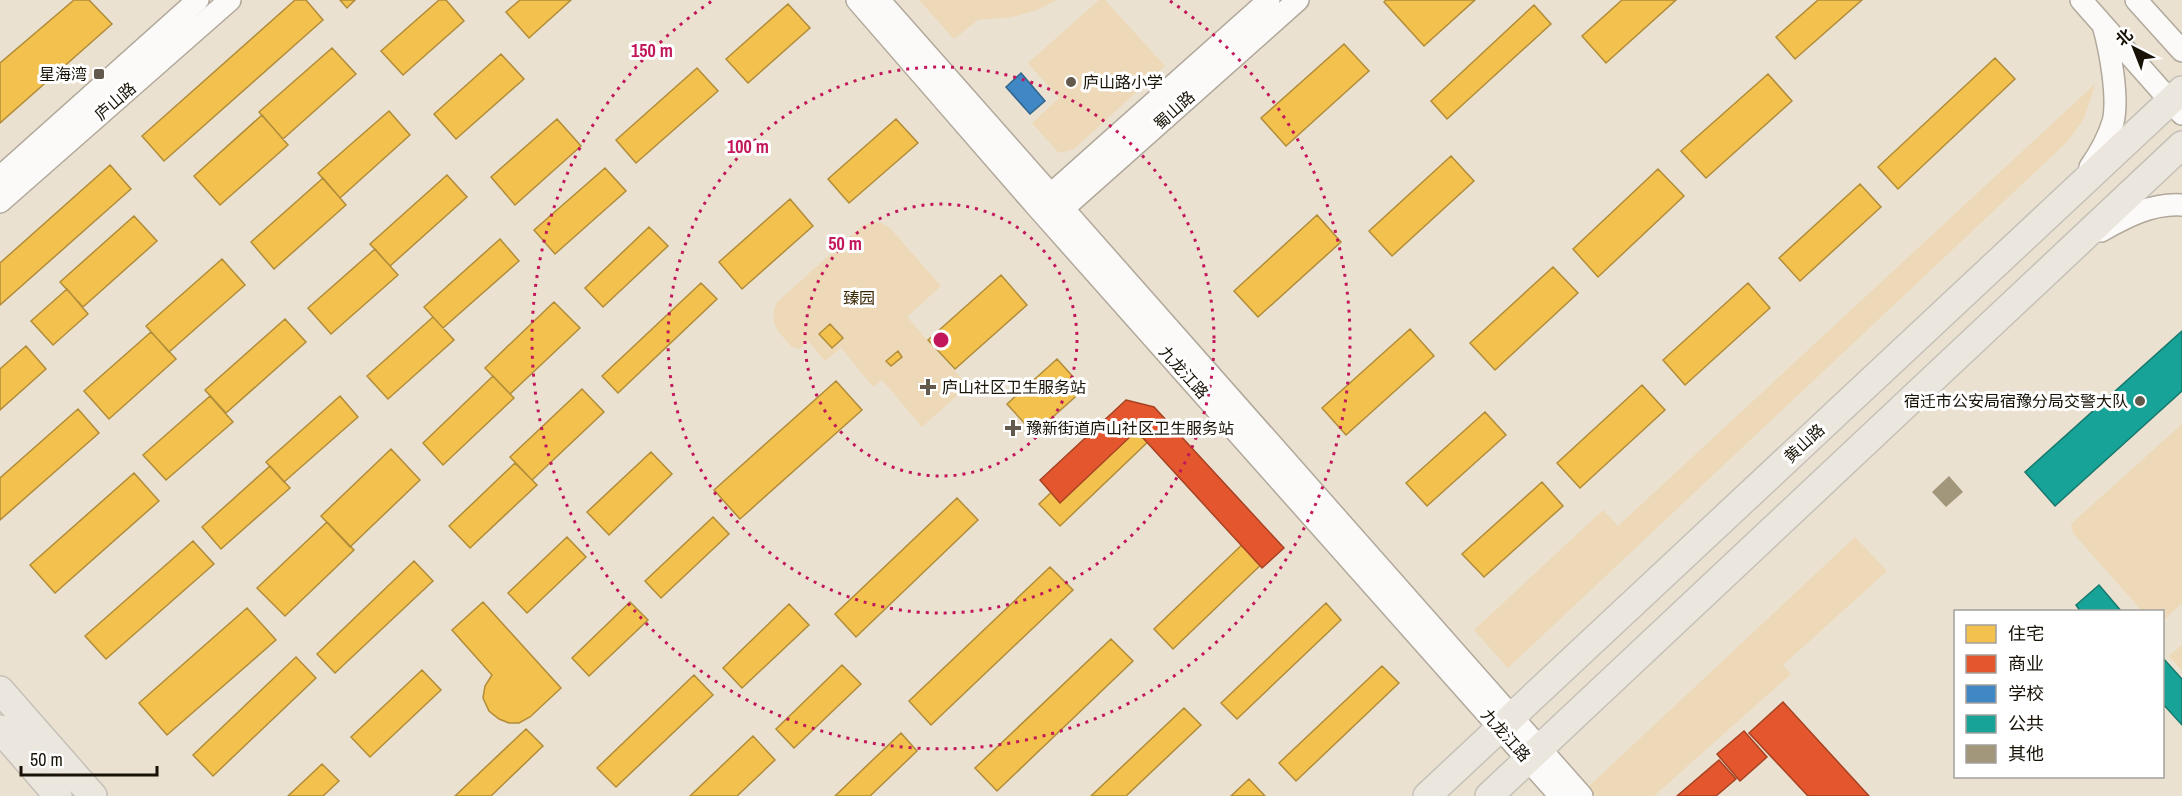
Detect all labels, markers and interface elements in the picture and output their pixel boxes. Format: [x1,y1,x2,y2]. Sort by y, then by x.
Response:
north arrow [2104,18,2164,78]
text: 北 [2111,23,2137,50]
text: 150 m [631,38,673,63]
place label: 星海湾 [39,63,87,85]
marker: 星海湾 [92,67,106,81]
place label: 庐山路小学 [1083,71,1163,93]
marker: 庐山路小学 [1064,75,1078,89]
street label: 庐山路 [90,77,140,125]
street label: 蜀山路 [1149,86,1199,134]
text: 100 m [727,134,769,159]
text: 50 m [828,231,862,256]
park label: 臻园 [843,287,875,309]
centre of rings [931,330,951,350]
street label: 九龙江路 [1154,341,1214,403]
place label: 庐山社区卫生服务站 [942,376,1086,398]
marker: 庐山社区卫生服务站 [919,378,937,396]
place label: 宿迁市公安局宿豫分局交警大队 [1904,390,2128,412]
marker: 宿迁市公安局宿豫分局交警大队 [2133,394,2147,408]
place label: 豫新街道庐山社区卫生服务站 [1026,417,1234,439]
marker: 豫新街道庐山社区卫生服务站 [1004,419,1022,437]
street label: 黄山路 [1779,419,1829,467]
legend [1954,610,2164,778]
text: 住宅 [2008,621,2044,646]
text: 商业 [2008,651,2044,676]
text: 学校 [2008,681,2044,706]
street label: 九龙江路 [1476,704,1536,766]
text: 公共 [2008,711,2044,736]
scale bar [21,739,158,777]
text: 其他 [2008,741,2044,766]
text: 50 m [30,747,63,772]

